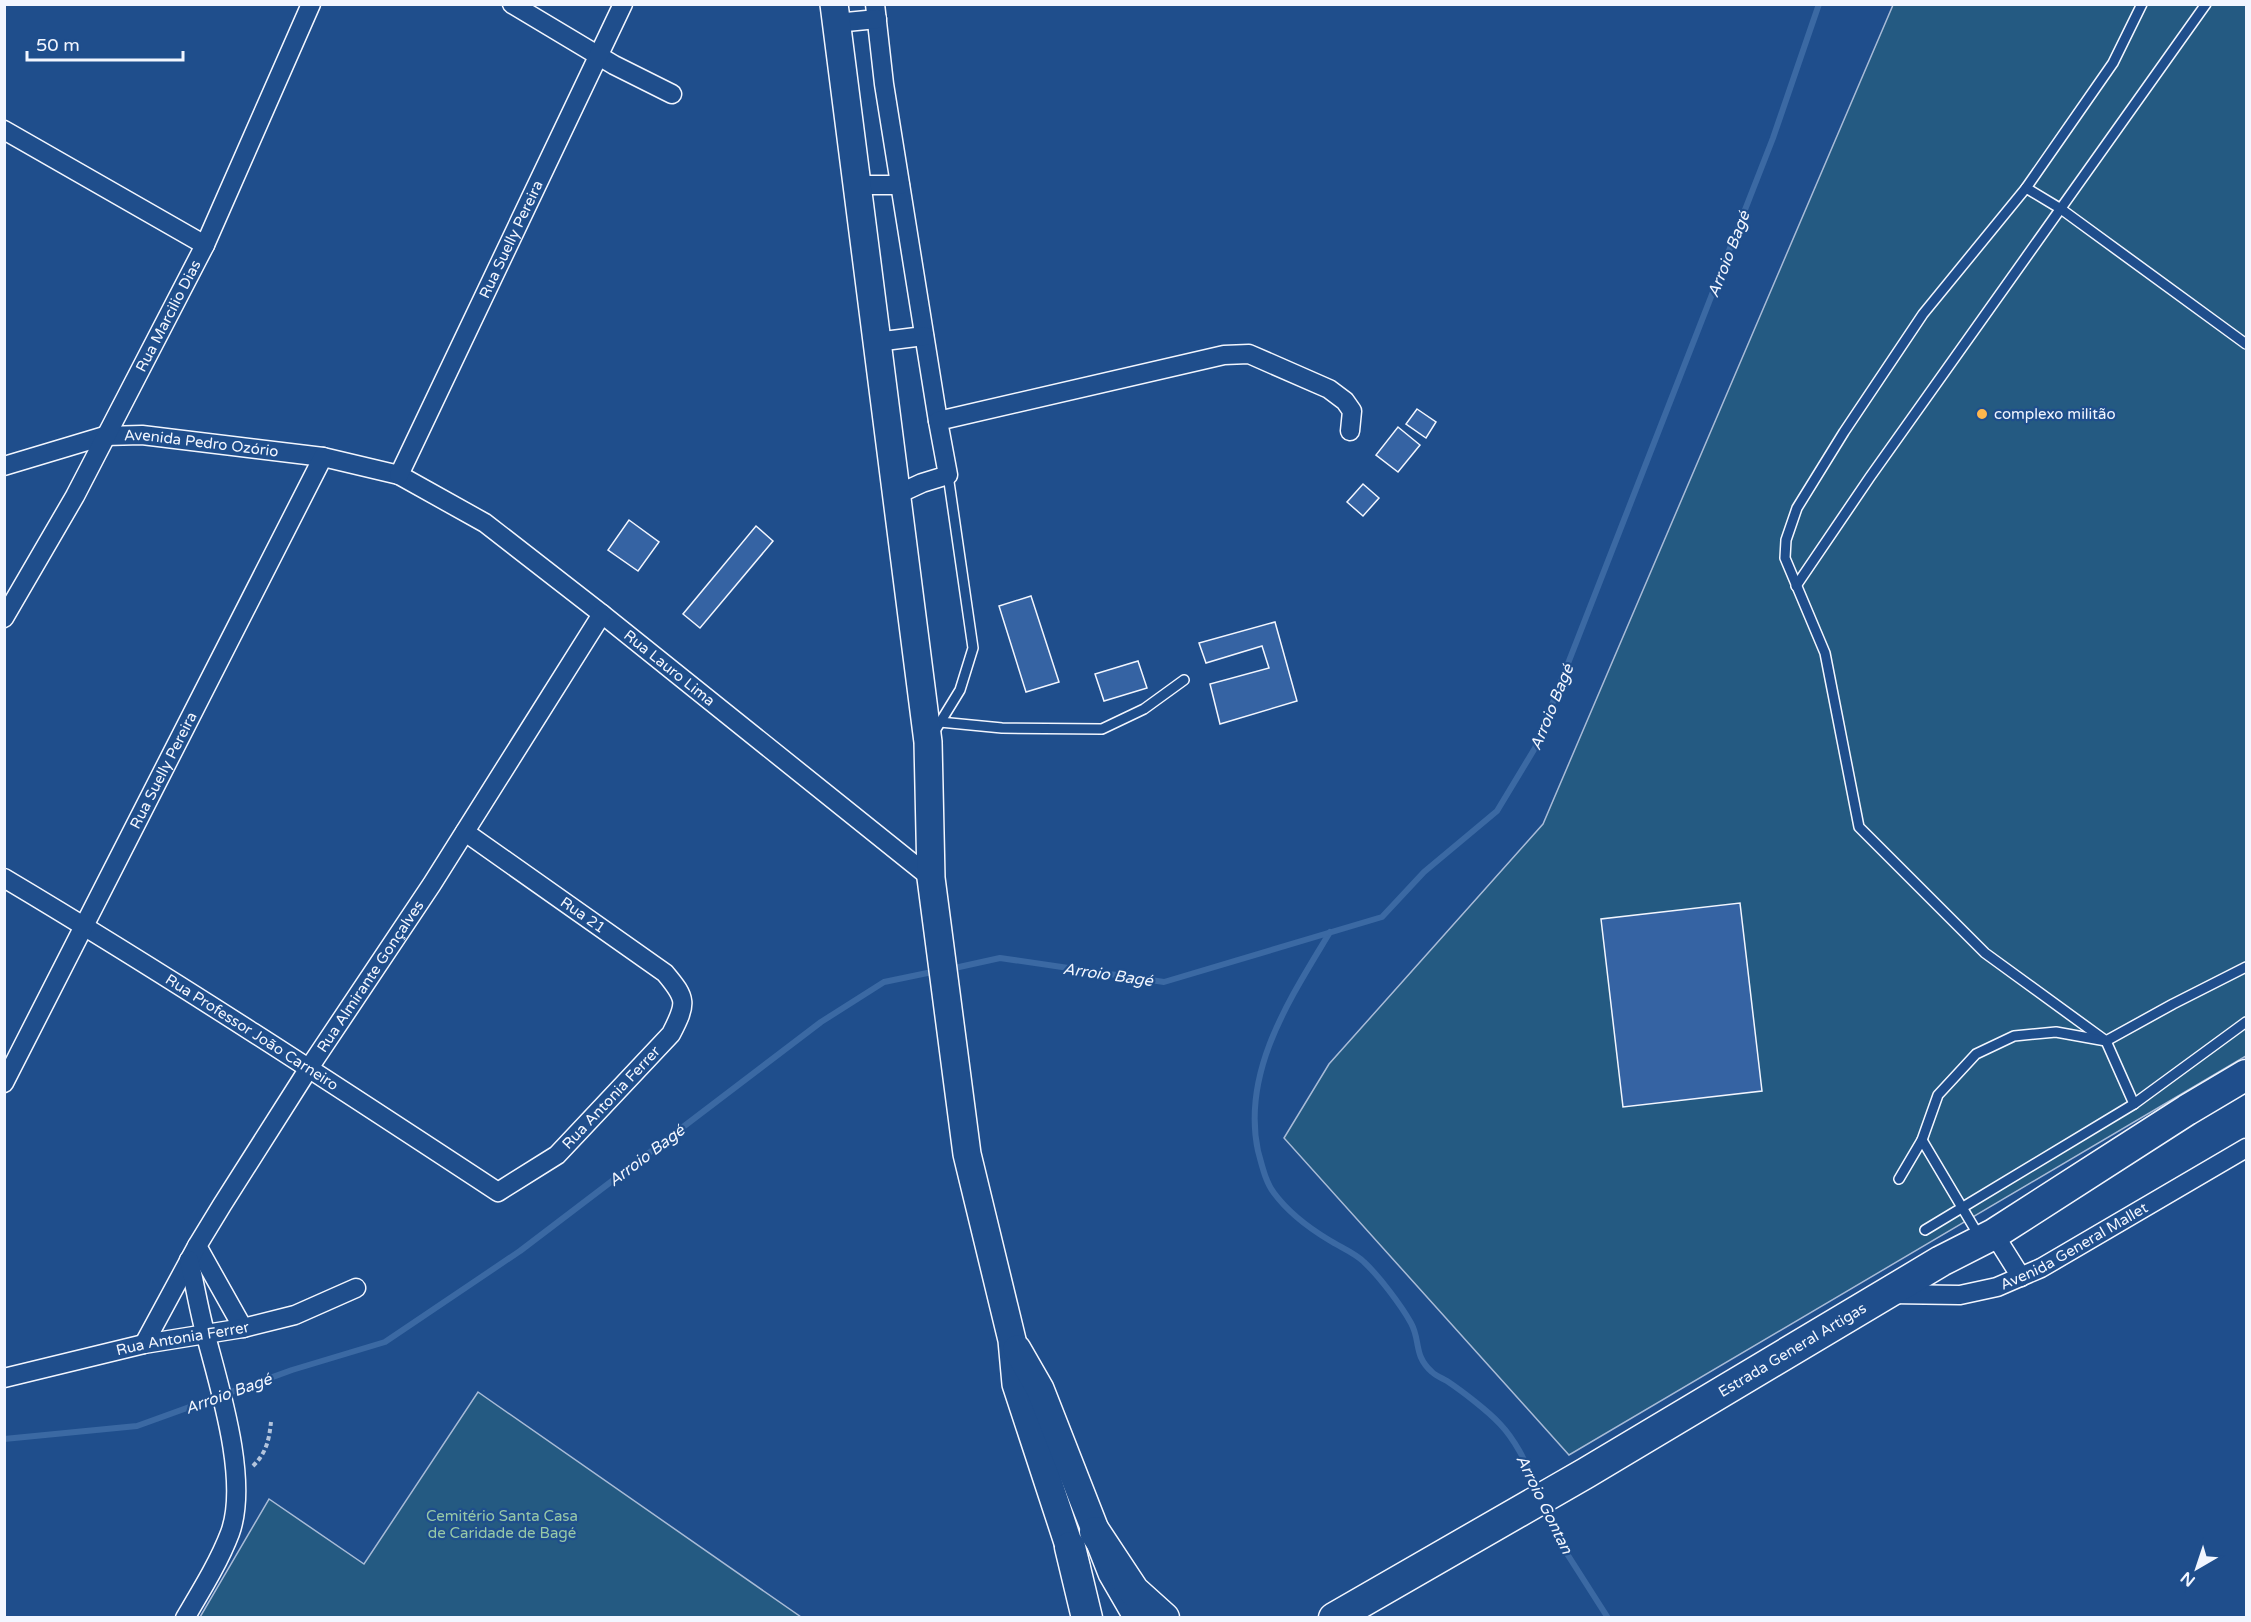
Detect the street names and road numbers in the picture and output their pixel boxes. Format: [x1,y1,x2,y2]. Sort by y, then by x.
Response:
street label: Rua Suelly Pereira [475,177,547,301]
street label: Rua Marcilio Dias [132,257,205,375]
street label: Avenida Pedro Ozório [124,426,279,461]
street label: Rua Lauro Lima [620,626,719,710]
street label: Rua Suelly Pereira [126,709,201,832]
street label: Rua 21 [557,893,609,937]
street label: Rua Almirante Gonçalves [313,897,428,1056]
street label: Rua Professor João Carneiro [162,970,342,1094]
street label: Rua Antonia Ferrer [558,1042,664,1153]
street label: Avenida General Mallet [1997,1198,2151,1294]
street label: Estrada General Artigas [1715,1299,1870,1401]
street label: Rua Antonia Ferrer [114,1318,251,1359]

